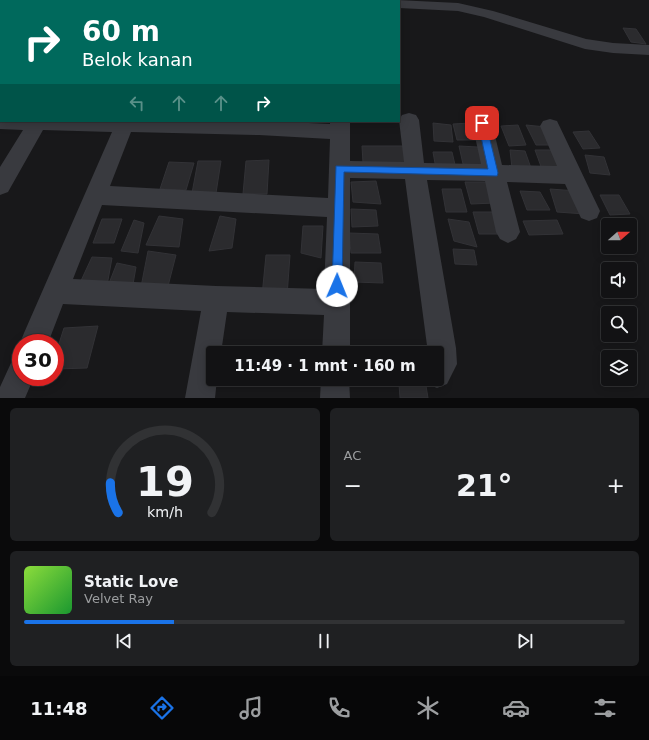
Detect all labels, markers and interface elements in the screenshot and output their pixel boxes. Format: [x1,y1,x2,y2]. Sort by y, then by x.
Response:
text: 60 m [82,15,160,48]
icon: right [16,16,68,68]
text: Belok kanan [82,49,193,70]
icon: left [126,92,148,114]
icon: ahead [168,92,190,114]
icon: ahead [210,92,232,114]
icon: right [252,92,274,114]
pin [465,106,499,140]
icon: arrive [471,112,493,134]
north arrow [601,218,637,254]
map controls [601,218,637,386]
button: sound [601,262,637,298]
position arrow [316,265,358,307]
button: search [601,306,637,342]
speed limit sign: 30 [12,334,64,386]
button: layers [601,350,637,386]
text: 11:49 · 1 mnt · 160 m [234,357,416,375]
text: AC [344,448,361,463]
text: 19 [136,456,194,505]
text: 21° [456,468,513,503]
text: − [344,473,362,498]
text: + [607,473,625,498]
text: km/h [147,503,183,519]
text: Static Love [84,573,178,591]
text: Velvet Ray [84,591,153,606]
icon: previous [113,630,135,652]
icon: pause [313,630,335,652]
icon: next [514,630,536,652]
icon: directions [148,694,176,722]
icon: music [237,694,265,722]
icon: phone [325,694,353,722]
icon: climate [414,694,442,722]
icon: car [502,694,530,722]
icon: filters [591,694,619,722]
text: 11:48 [30,698,88,719]

